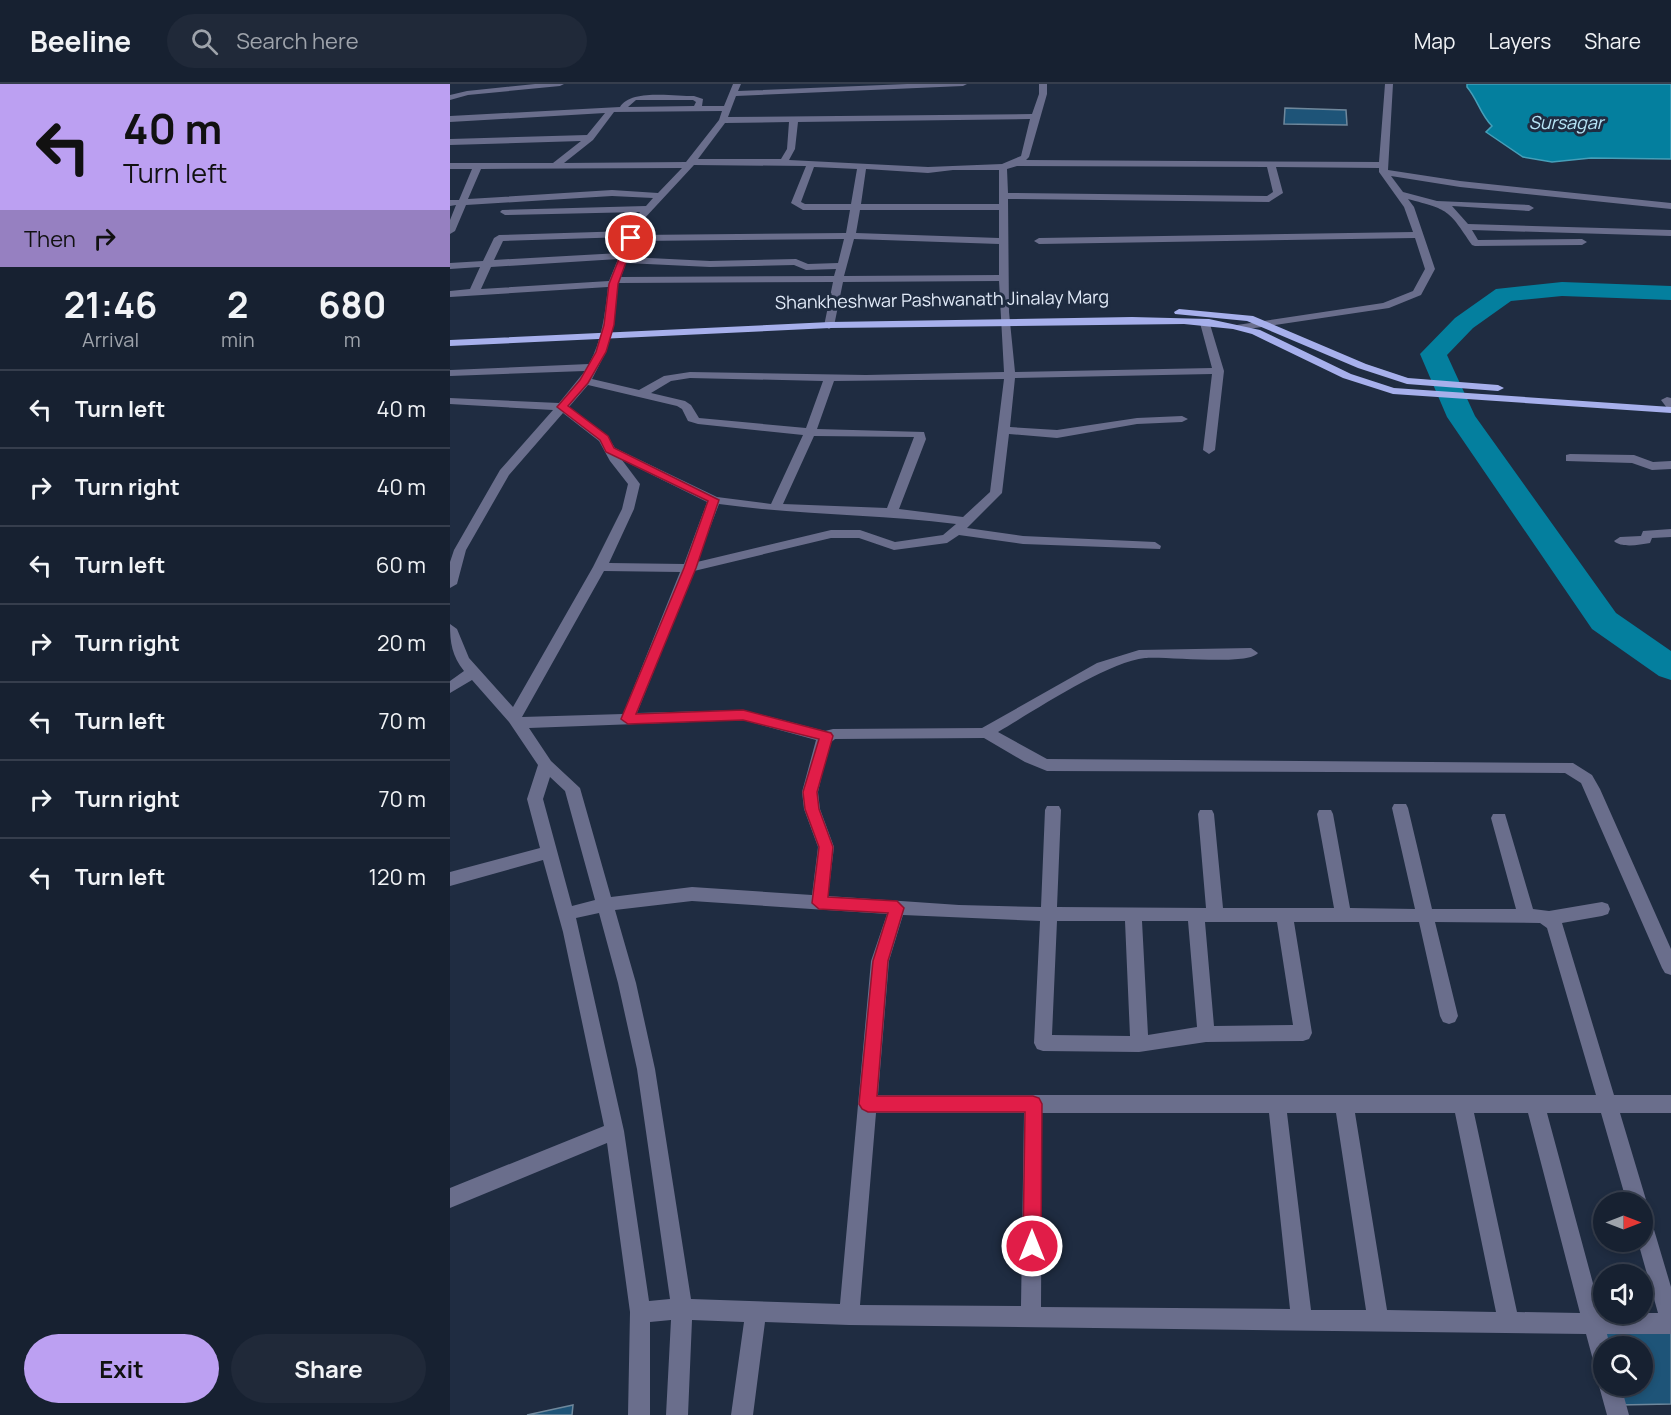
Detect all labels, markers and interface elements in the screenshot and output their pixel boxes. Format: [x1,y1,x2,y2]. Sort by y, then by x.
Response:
search box [167,14,587,68]
text: Beeline [30,22,131,60]
icon: search [188,25,221,58]
text: Search here [236,26,359,56]
text: Map [1414,27,1455,55]
text: Layers [1488,27,1551,55]
text: Share [1584,27,1641,55]
text: 40 m [123,99,222,157]
icon: left [24,108,102,186]
water label: Sursagar [1529,110,1606,134]
text: Turn left [123,154,227,191]
pin [605,212,656,263]
icon: arrive [614,221,647,254]
icon: right [88,222,121,255]
text: Then [24,224,76,254]
text: 21:46 [64,280,157,329]
text: 2 [227,280,249,329]
text: 680 [318,280,386,329]
street label: Shankheshwar Pashwanath Jinalay Marg [775,284,1109,314]
text: Arrival [82,326,139,353]
text: min [221,326,255,353]
text: m [344,326,361,353]
icon: left [24,393,57,426]
text: Turn left [75,394,165,424]
text: 40 m [377,394,426,424]
icon: right [24,471,57,504]
text: Turn right [75,472,180,502]
text: 40 m [377,472,426,502]
icon: left [24,549,57,582]
text: Turn left [75,550,165,580]
text: 60 m [376,550,426,580]
icon: right [24,627,57,660]
text: Turn right [75,628,180,658]
text: 20 m [377,628,426,658]
icon: left [24,705,57,738]
text: Turn left [75,706,165,736]
text: 70 m [378,706,426,736]
icon: right [24,783,57,816]
text: Turn right [75,784,180,814]
text: 70 m [378,784,426,814]
icon: left [24,861,57,894]
text: Turn left [75,862,165,892]
text: 120 m [368,862,426,892]
north arrow [1593,1192,1653,1252]
map controls [1593,1192,1653,1396]
position arrow [1000,1214,1064,1278]
button: sound [1593,1264,1653,1324]
button: Exit [24,1334,219,1403]
button: Share [231,1334,426,1403]
button: search [1593,1336,1653,1396]

